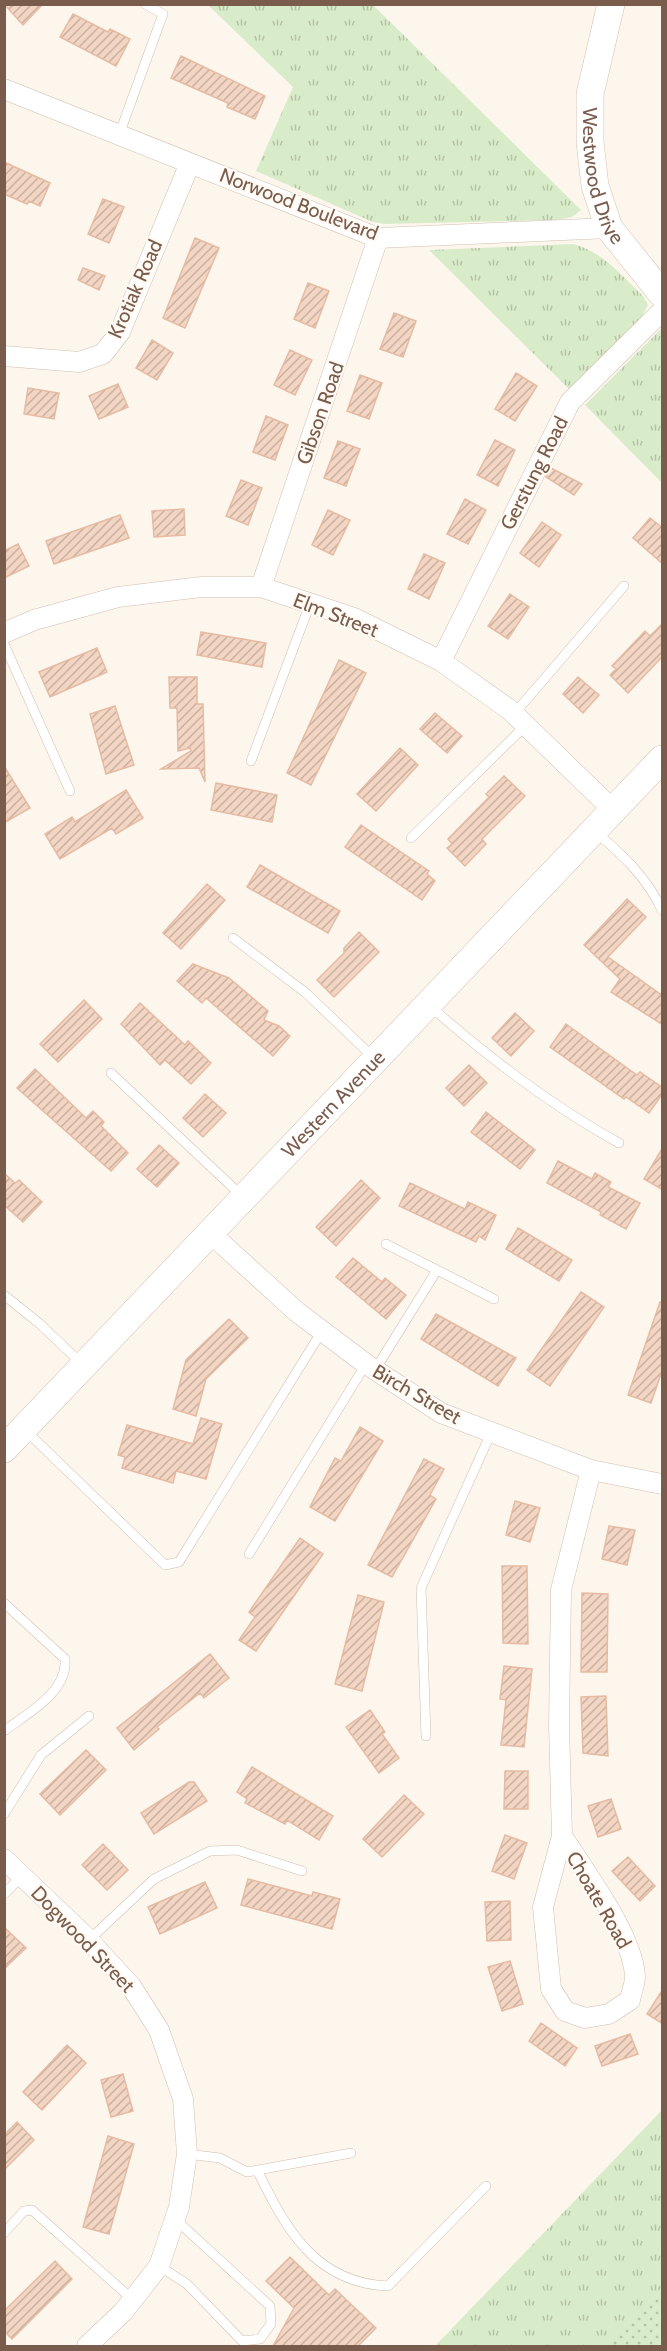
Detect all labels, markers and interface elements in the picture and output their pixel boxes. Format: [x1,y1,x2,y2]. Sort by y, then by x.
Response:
street label: Westwood Drive [578,107,629,249]
street label: Norwood Boulevard [216,163,382,245]
street label: Krotiak Road [103,236,167,342]
street label: Gibson Road [291,359,349,467]
street label: Gerstung Road [495,412,573,534]
street label: Elm Street [290,588,382,642]
street label: Western Avenue [277,1045,390,1162]
street label: Birch Street [369,1359,466,1429]
street label: Choate Road [562,1847,636,1953]
street label: Dogwood Street [26,1881,140,1997]

